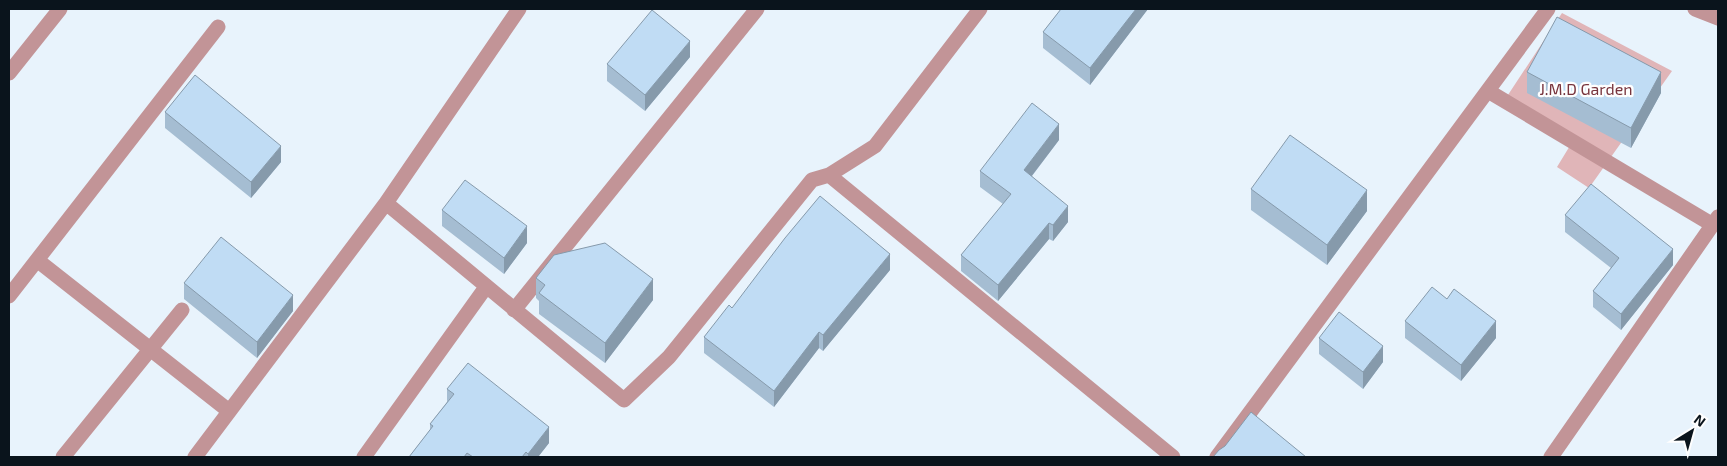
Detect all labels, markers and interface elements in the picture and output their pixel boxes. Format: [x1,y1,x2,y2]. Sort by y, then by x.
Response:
park label: J.M.D Garden [1539,79,1633,98]
north arrow [1667,406,1717,456]
text: N [1691,410,1709,430]

